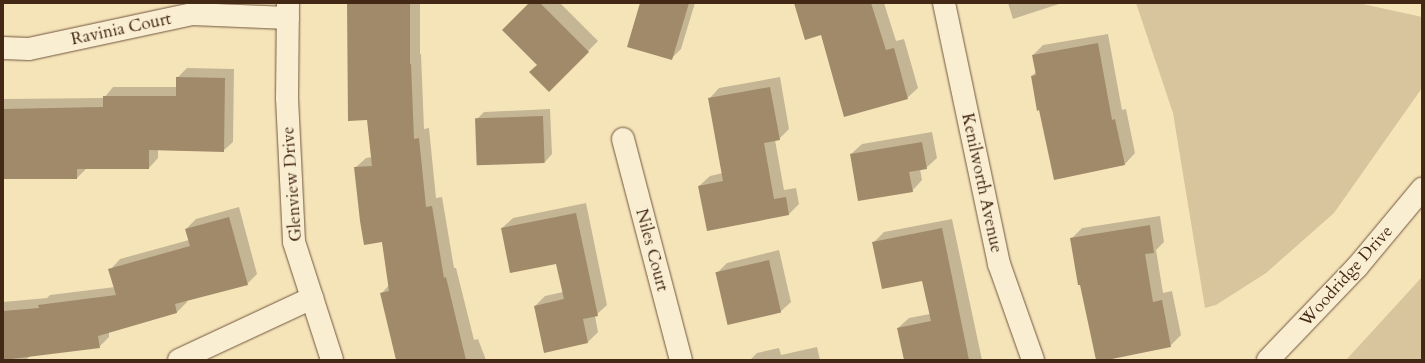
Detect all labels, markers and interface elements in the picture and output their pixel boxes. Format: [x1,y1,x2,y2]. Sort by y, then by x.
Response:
street label: Ravinia Court [69,8,173,50]
street label: Kenilworth Avenue [957,111,1007,255]
street label: Glenview Drive [278,126,306,242]
street label: Niles Court [631,206,673,294]
street label: Woodridge Drive [1295,221,1397,331]

